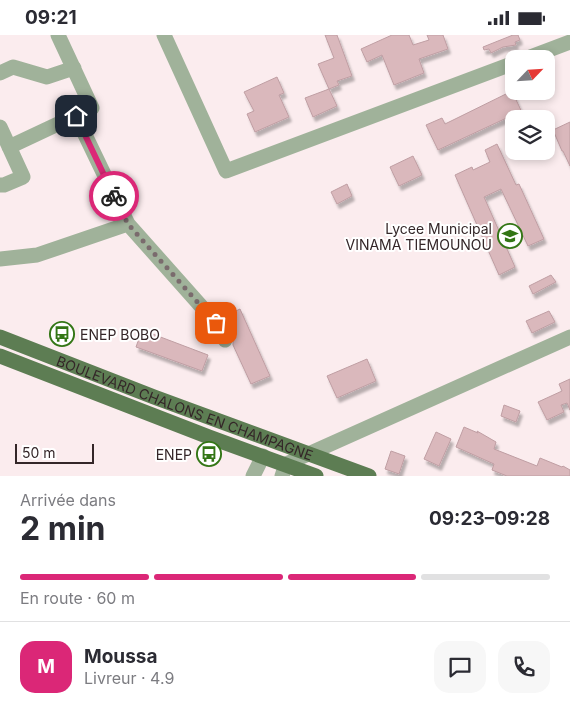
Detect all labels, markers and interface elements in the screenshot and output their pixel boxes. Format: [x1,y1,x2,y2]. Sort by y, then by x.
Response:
text: 09:21 [25,6,77,29]
north arrow [505,50,555,100]
map controls [505,50,555,160]
pin [55,95,97,137]
icon: home [62,102,90,130]
button: layers [505,110,555,160]
courier [89,171,139,221]
icon: bike [100,182,128,210]
place label: Lycee Municipal VINAMA TIEMOUNOU [345,220,492,253]
school or university icon: Lycee Municipal VINAMA TIEMOUNOU [497,223,523,249]
pin [195,302,237,344]
icon: bag [202,309,230,337]
bus stop icon: ENEP BOBO [49,321,75,347]
place label: ENEP BOBO [80,326,160,343]
street label: BOULEVARD CHALONS EN CHAMPAGNE [54,351,316,463]
scale bar [15,441,94,464]
bus stop icon: ENEP [196,441,222,467]
text: 50 m [22,444,56,461]
place label: ENEP [156,446,192,463]
text: Arrivée dans [20,490,116,510]
text: 09:23–09:28 [429,507,550,530]
text: 2 min [20,509,106,548]
text: En route · 60 m [20,588,135,608]
button: chat [434,641,486,693]
button: phone [498,641,550,693]
text: Moussa [84,645,158,668]
text: M [37,655,55,678]
text: Livreur · 4.9 [84,668,174,688]

